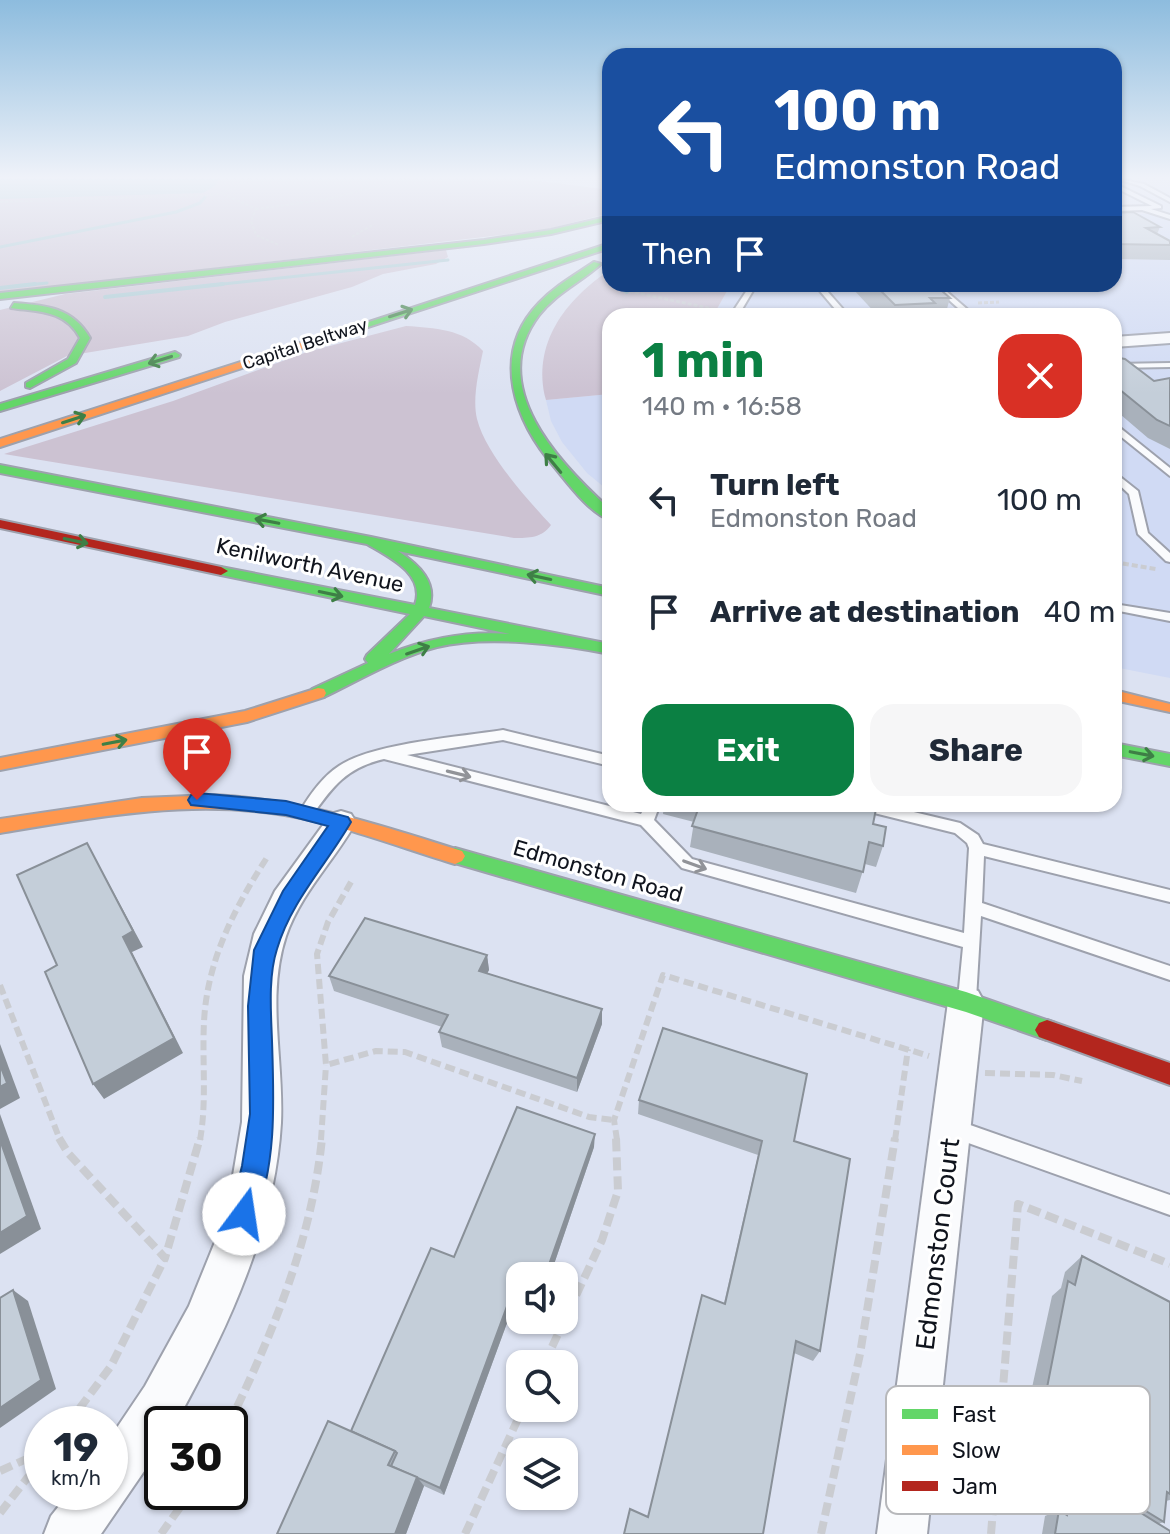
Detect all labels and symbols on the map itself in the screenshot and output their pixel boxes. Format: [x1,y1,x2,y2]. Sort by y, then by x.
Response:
one-way arrow [388,305,414,320]
street label: Capital Beltway [240,313,370,375]
one-way arrow [148,353,174,368]
one-way arrow [61,411,87,426]
one-way arrow [544,454,562,474]
one-way arrow [255,513,281,528]
street label: Kenilworth Avenue [214,532,406,598]
one-way arrow [63,534,89,549]
one-way arrow [527,569,552,584]
one-way arrow [317,587,343,602]
one-way arrow [405,641,430,656]
pin [163,718,231,800]
one-way arrow [102,734,127,749]
one-way arrow [1129,748,1154,763]
one-way arrow [446,767,472,782]
street label: Edmonston Road [510,834,686,908]
one-way arrow [682,858,707,873]
street label: Edmonston Court [910,1136,966,1352]
position arrow [202,1172,286,1256]
legend [886,1386,1150,1514]
text: Fast [952,1401,997,1428]
speed limit sign: 30 [144,1406,248,1510]
text: Slow [952,1437,1001,1464]
text: Jam [952,1473,998,1500]

